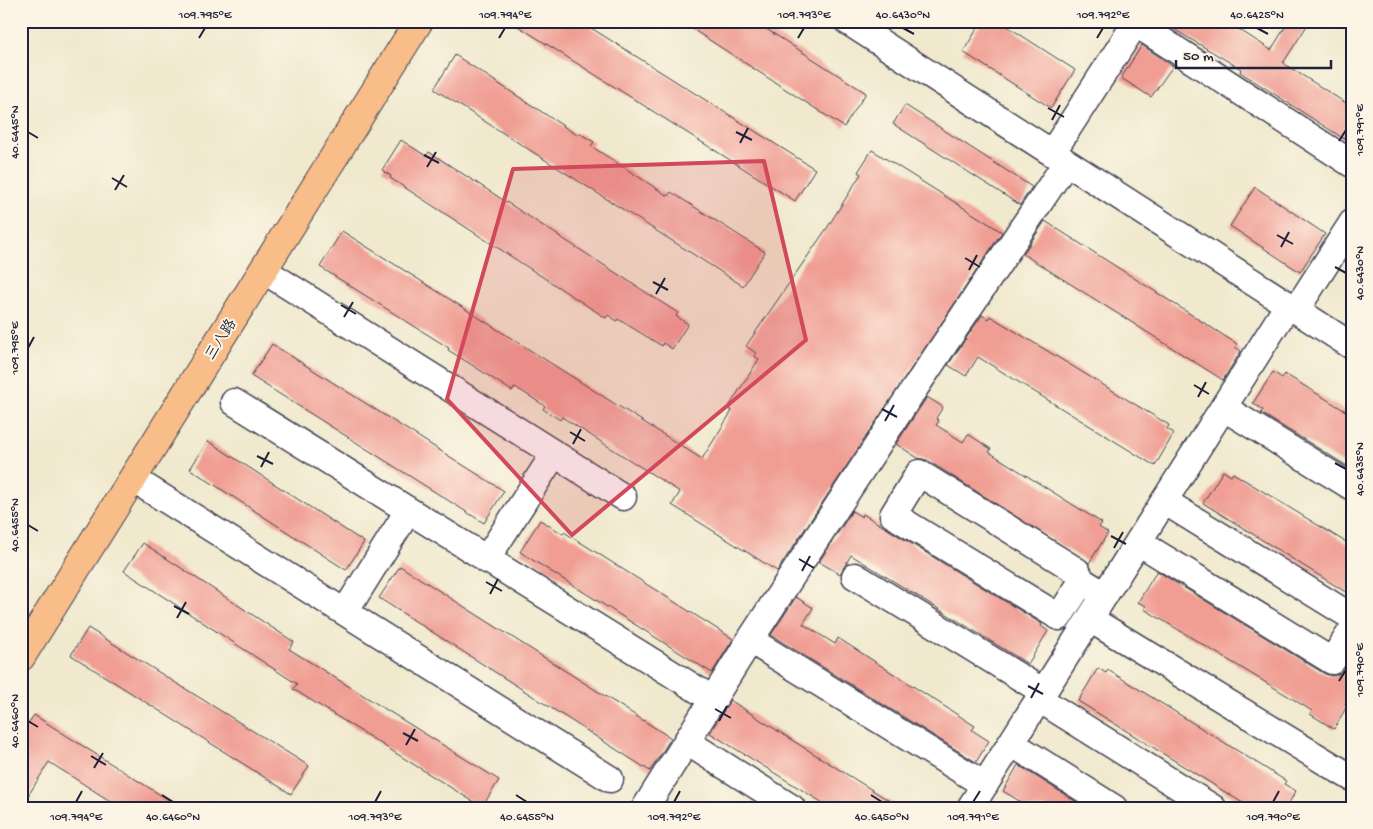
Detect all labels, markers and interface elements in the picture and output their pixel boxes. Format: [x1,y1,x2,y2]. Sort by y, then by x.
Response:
text: 109.795°E [178,9,232,23]
text: 109.794°E [478,9,532,23]
text: 109.793°E [777,9,831,23]
text: 40.6430°N [876,9,930,23]
text: 109.792°E [1076,9,1130,23]
text: 40.6425°N [1230,9,1284,23]
scale bar [1176,38,1330,70]
text: 50 m [1183,48,1214,66]
text: 109.791°E [1354,104,1368,157]
text: 40.6445°N [9,105,23,159]
text: 40.6430°N [1354,246,1368,300]
street label: 三八路 [202,316,241,364]
text: 109.795°E [9,321,23,375]
text: 40.6435°N [1354,442,1368,496]
text: 40.6455°N [9,498,23,552]
text: 109.790°E [1354,643,1368,698]
text: 40.6460°N [9,694,23,748]
text: 109.794°E [49,811,103,825]
text: 40.6460°N [146,811,200,825]
text: 109.793°E [348,811,402,825]
text: 40.6455°N [500,811,554,825]
text: 109.792°E [647,811,701,825]
text: 40.6450°N [855,811,909,825]
text: 109.791°E [946,811,999,825]
text: 109.790°E [1245,811,1300,825]

